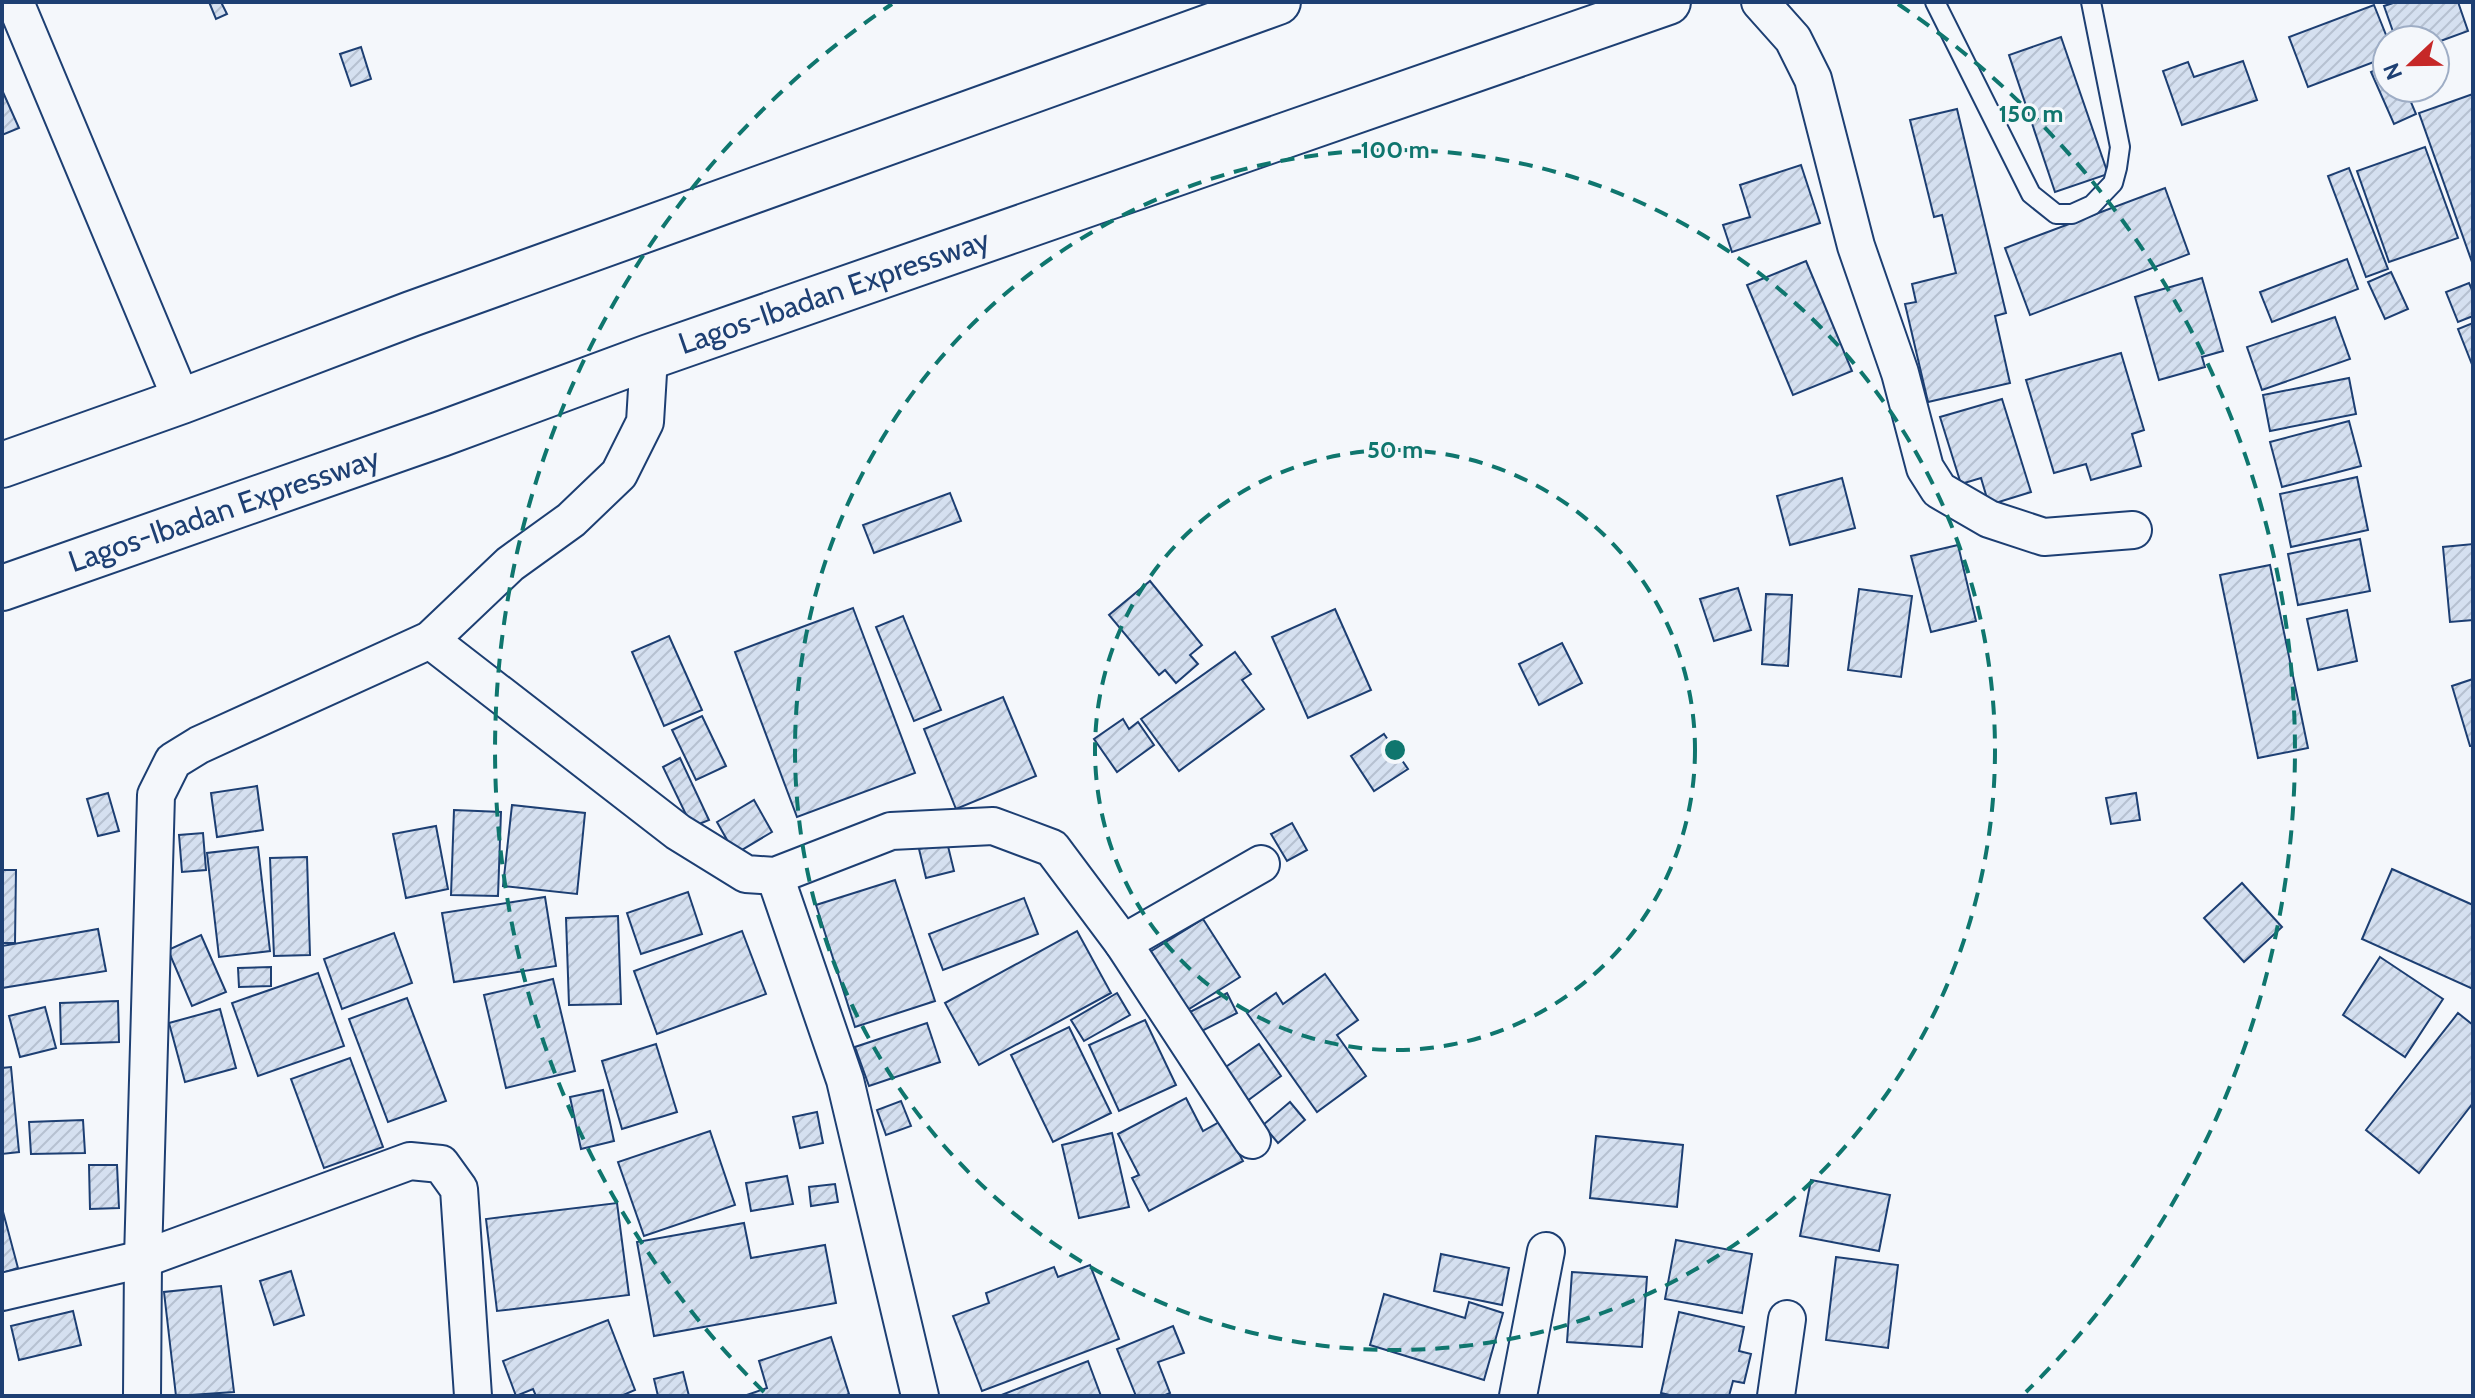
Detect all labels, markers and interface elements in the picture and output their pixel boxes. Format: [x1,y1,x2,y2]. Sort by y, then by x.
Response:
north arrow [2371,24,2451,104]
text: N [2377,59,2408,84]
text: 150 m [1999,99,2063,128]
text: 100 m [1360,135,1430,164]
street label: Lagos-Ibadan Expressway [673,221,994,362]
text: 50 m [1367,435,1423,464]
street label: Lagos-Ibadan Expressway [63,439,384,580]
centre of rings [1381,736,1409,764]

